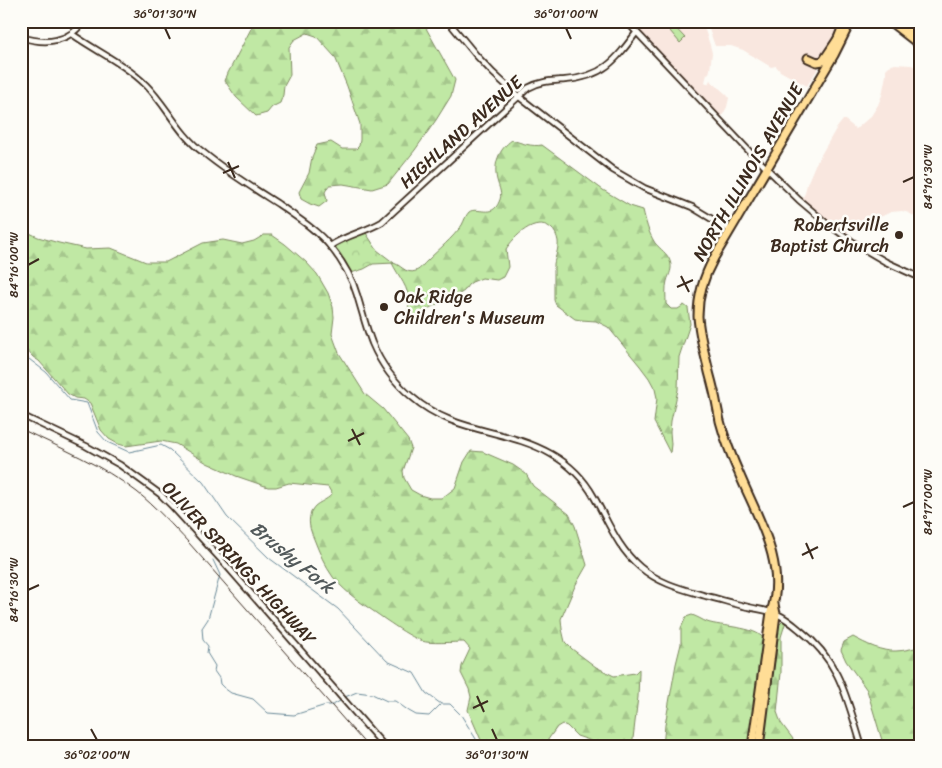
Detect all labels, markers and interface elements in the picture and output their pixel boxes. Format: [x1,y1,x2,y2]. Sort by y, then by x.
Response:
text: 36°01'30"N [133,3,197,25]
text: 36°01'00"N [534,3,599,25]
street label: HIGHLAND AVENUE [392,67,531,197]
street label: NORTH ILLINOIS AVENUE [684,76,813,267]
text: 84°16'30"W [917,144,939,209]
place label: Robertsville Baptist Church [770,209,889,262]
marker: Robertsville Baptist Church [893,229,905,241]
text: 84°16'00"W [3,231,25,298]
place label: Oak Ridge Children's Museum [394,281,545,334]
marker: Oak Ridge Children's Museum [378,301,390,313]
text: 84°17'00"W [917,468,939,535]
street label: OLIVER SPRINGS HIGHWAY [154,473,325,654]
water label: Brushy Fork [243,513,343,603]
text: 84°16'30"W [3,557,25,622]
text: 36°02'00"N [64,744,131,766]
text: 36°01'30"N [465,744,529,766]

